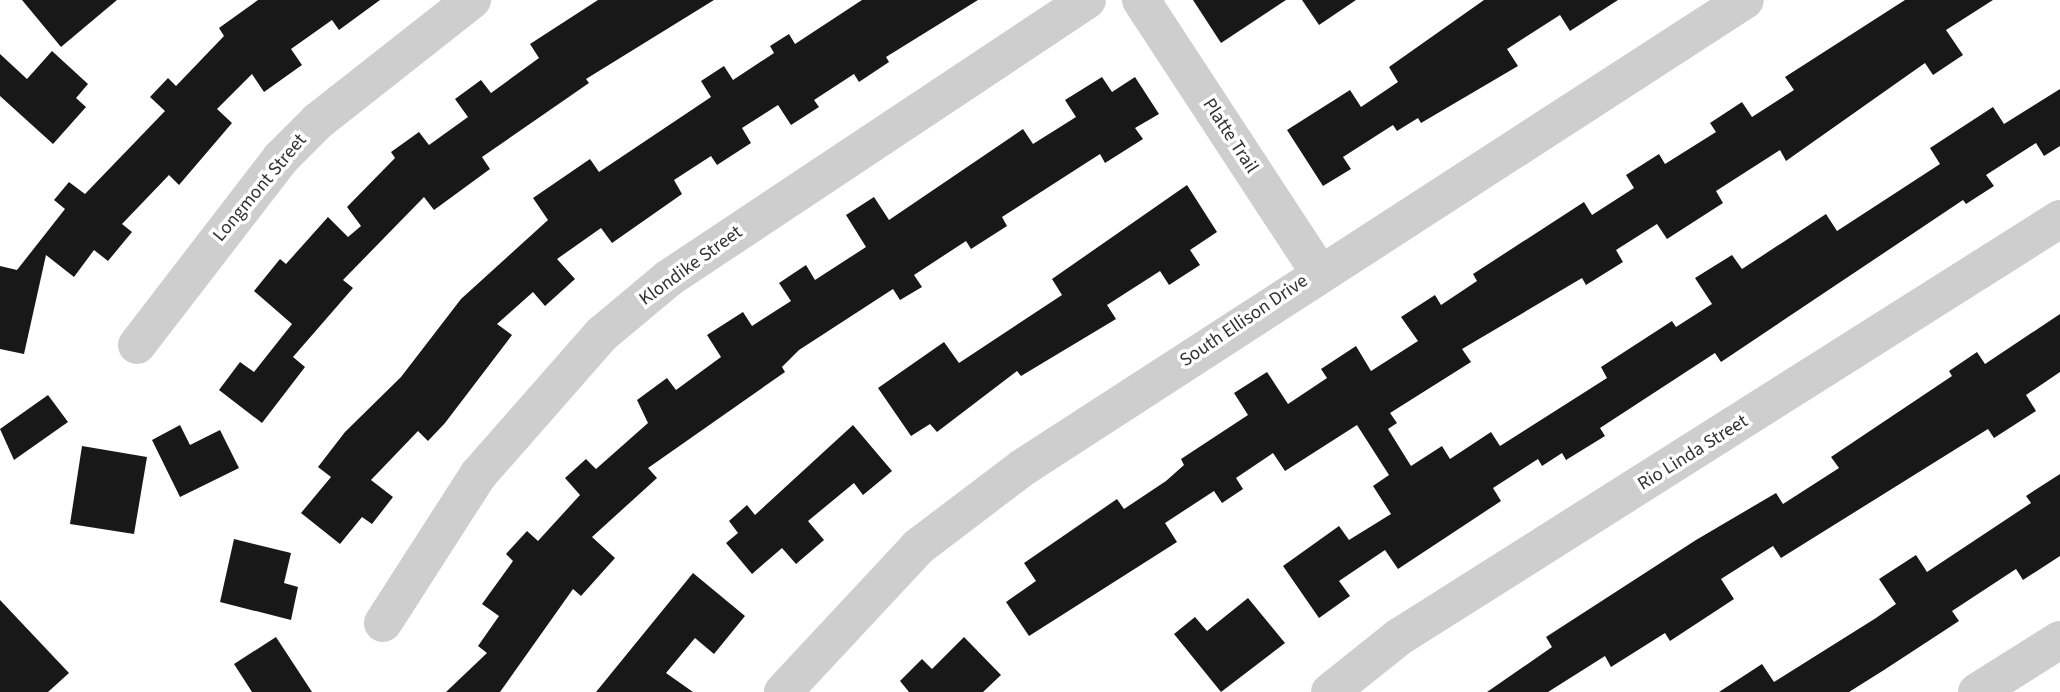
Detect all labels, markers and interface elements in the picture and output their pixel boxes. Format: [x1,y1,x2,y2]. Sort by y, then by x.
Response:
street label: Platte Trail [1197,94,1263,178]
street label: Longmont Street [208,130,312,246]
street label: Klondike Street [635,221,747,311]
street label: South Ellison Drive [1176,270,1312,372]
street label: Rio Linda Street [1634,410,1752,496]

